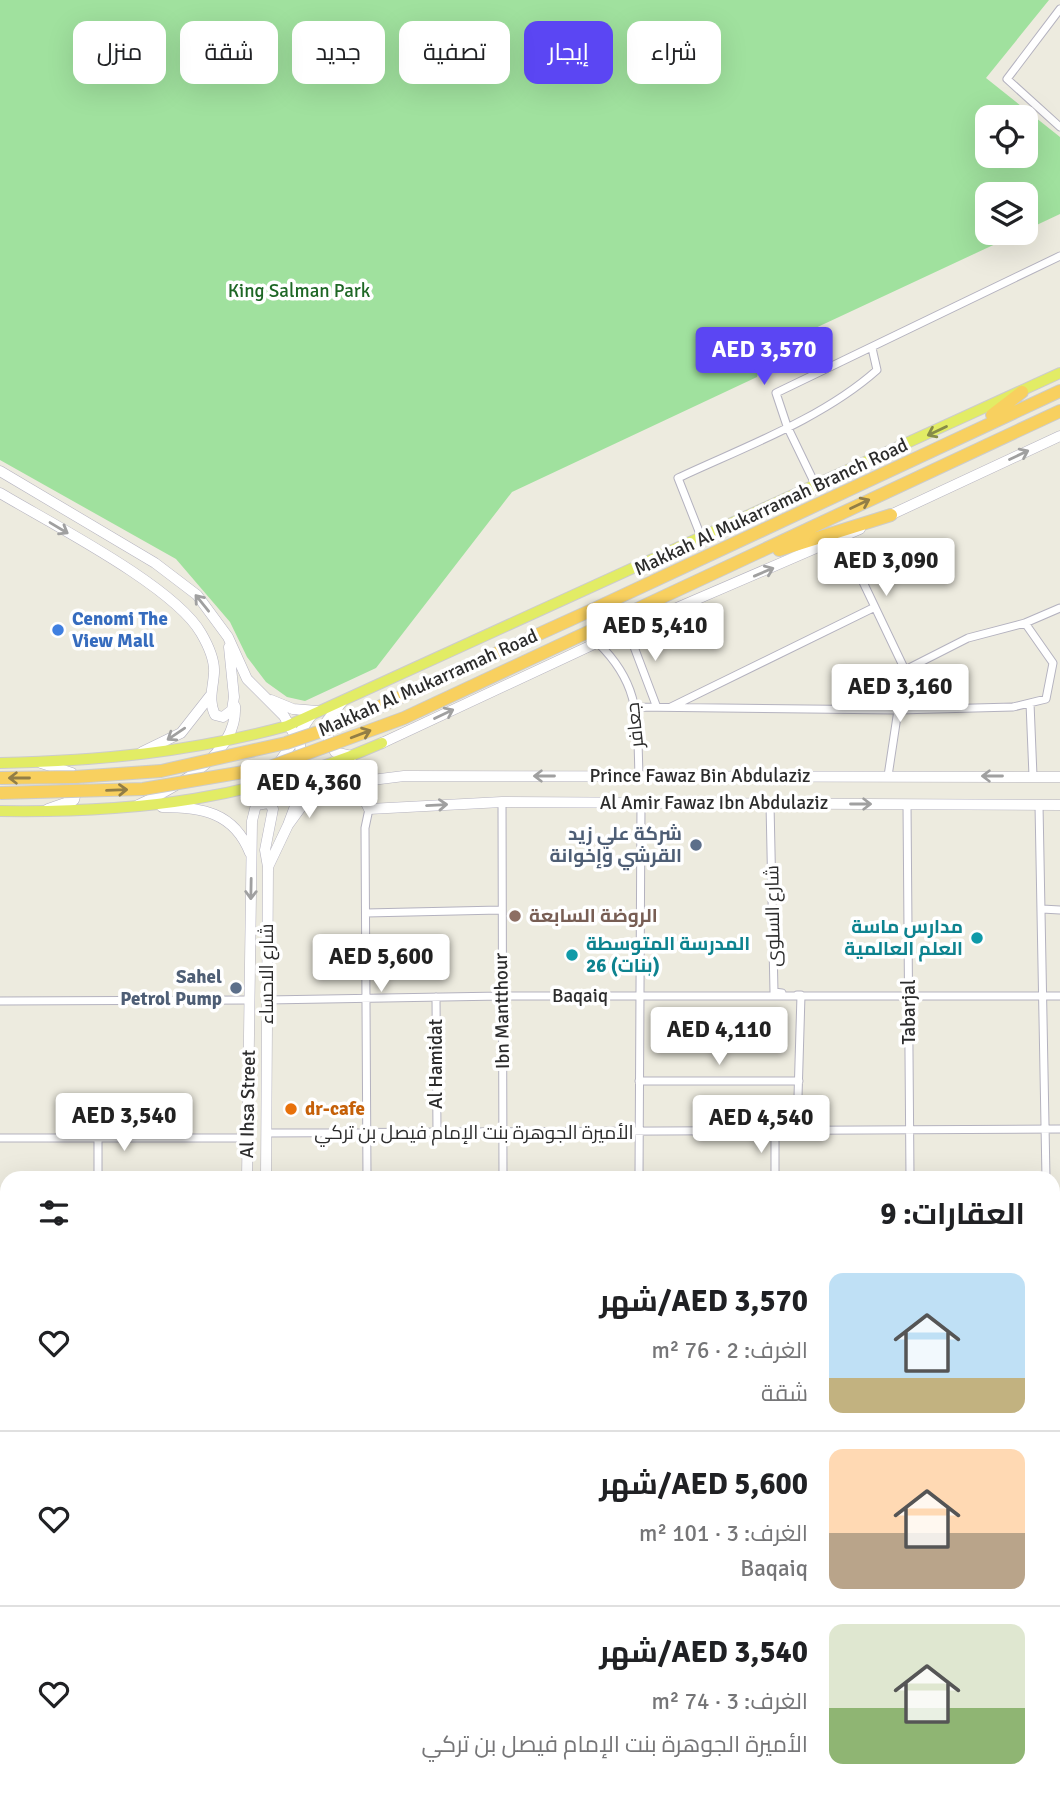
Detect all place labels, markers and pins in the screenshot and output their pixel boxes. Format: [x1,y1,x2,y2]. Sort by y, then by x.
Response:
pin: AED 3,570 [684,328,844,387]
pin: AED 3,090 [806,538,966,598]
pin: AED 5,410 [575,604,735,663]
place label: Cenomi The View Mall [72,607,168,653]
marker: Cenomi The View Mall [50,622,66,638]
pin: AED 3,160 [820,664,980,724]
pin: AED 4,360 [229,760,389,820]
place label: شركة علي زيد القرشي وإخوانة [550,822,682,871]
marker: شركة علي زيد القرشي وإخوانة [688,837,704,853]
place label: الروضة السابعة [529,904,658,928]
marker: الروضة السابعة [507,908,523,924]
place label: مدارس ماسة العلم العالمية [844,915,963,962]
marker: مدارس ماسة العلم العالمية [969,930,985,946]
place label: المدرسة المتوسطة 26 (بنات) [586,932,750,978]
pin: AED 5,600 [301,934,461,994]
marker: المدرسة المتوسطة 26 (بنات) [564,947,580,963]
place label: Sahel Petrol Pump [120,965,222,1011]
marker: Sahel Petrol Pump [228,980,244,996]
pin: AED 4,110 [639,1007,799,1067]
pin: AED 3,540 [44,1094,204,1153]
pin: AED 4,540 [681,1096,841,1155]
place label: dr-cafe [305,1097,365,1121]
marker: dr-cafe [283,1101,299,1117]

